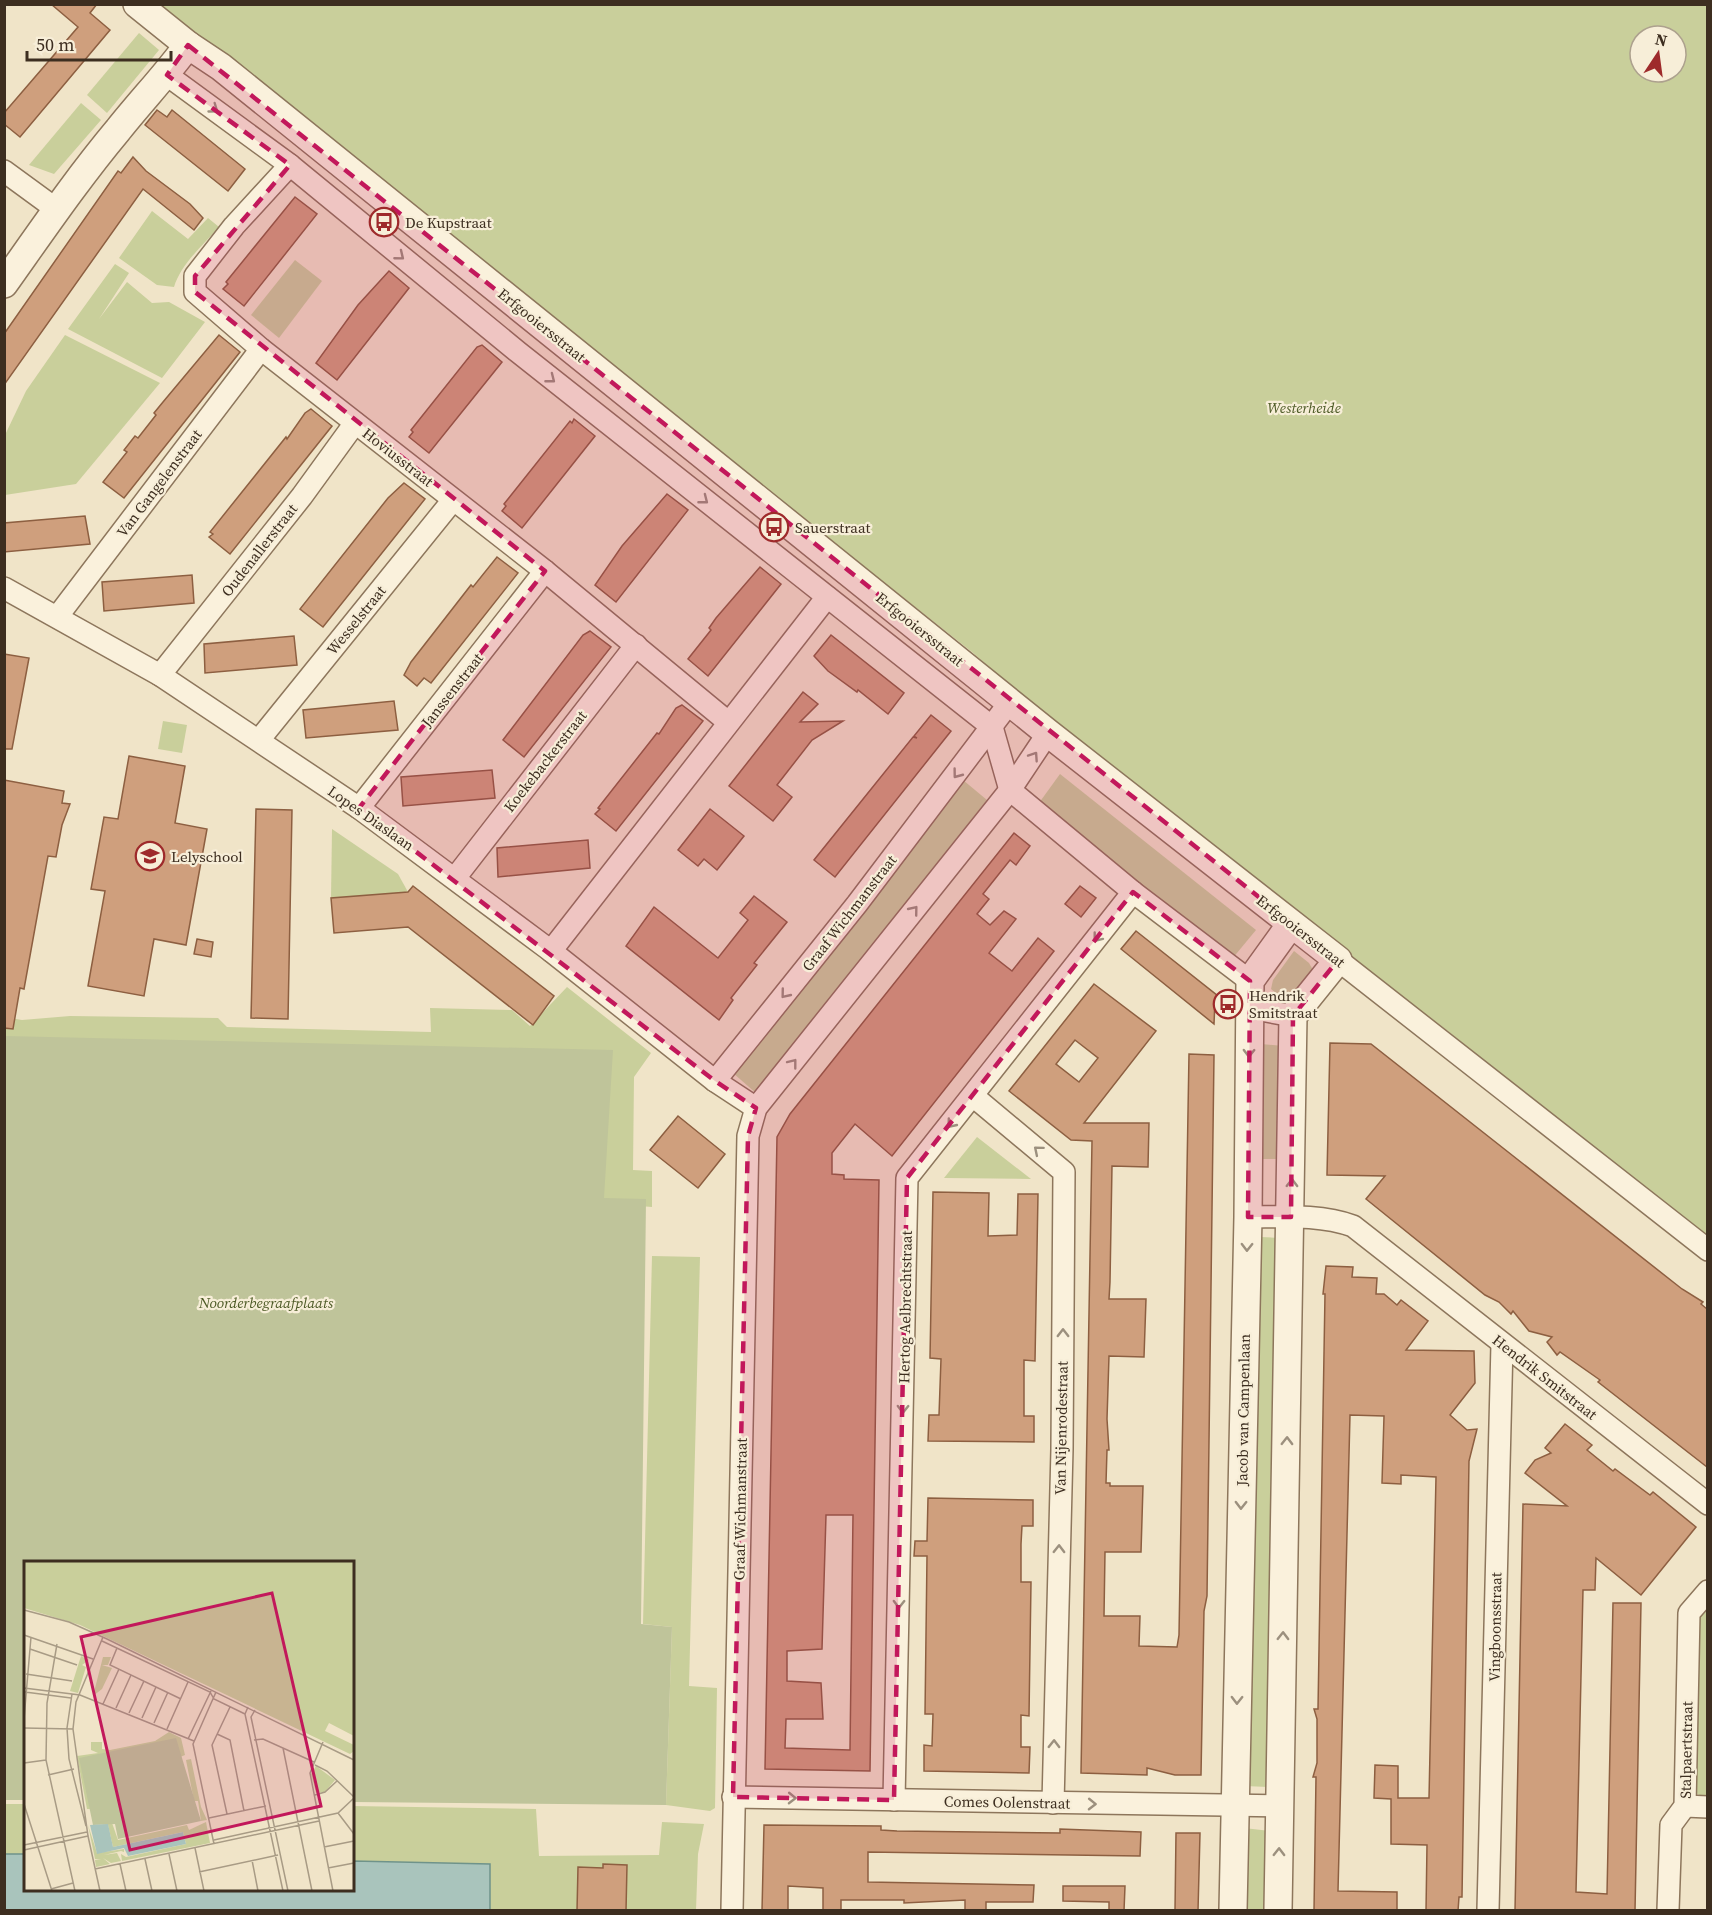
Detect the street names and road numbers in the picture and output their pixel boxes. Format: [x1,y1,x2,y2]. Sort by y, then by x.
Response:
street label: Erfgooiersstraat [494,283,590,367]
street label: Hoviusstraat [358,423,438,491]
street label: Van Gangelenstraat [112,425,207,541]
street label: Oudenallerstraat [216,499,302,601]
street label: Wesselstraat [321,581,391,659]
street label: Erfgooiersstraat [872,587,968,671]
street label: Janssenstraat [416,648,488,732]
street label: Koekebackerstraat [499,706,591,816]
street label: Lopes Diaslaan [324,780,418,856]
street label: Graaf Wichmanstraat [797,850,901,976]
street label: Erfgooiersstraat [1252,890,1350,972]
street label: Hertog Aelbrechtstraat [893,1230,917,1384]
street label: Hendrik Smitstraat [1488,1329,1602,1425]
street label: Jacob van Campenlaan [1231,1334,1255,1487]
street label: Van Nijenrodestraat [1049,1361,1073,1495]
street label: Graaf Wichmanstraat [728,1437,752,1581]
street label: Vingboonsstraat [1484,1572,1506,1682]
street label: Stalpaertstraat [1675,1701,1697,1799]
street label: Comes Oolenstraat [944,1790,1071,1814]

